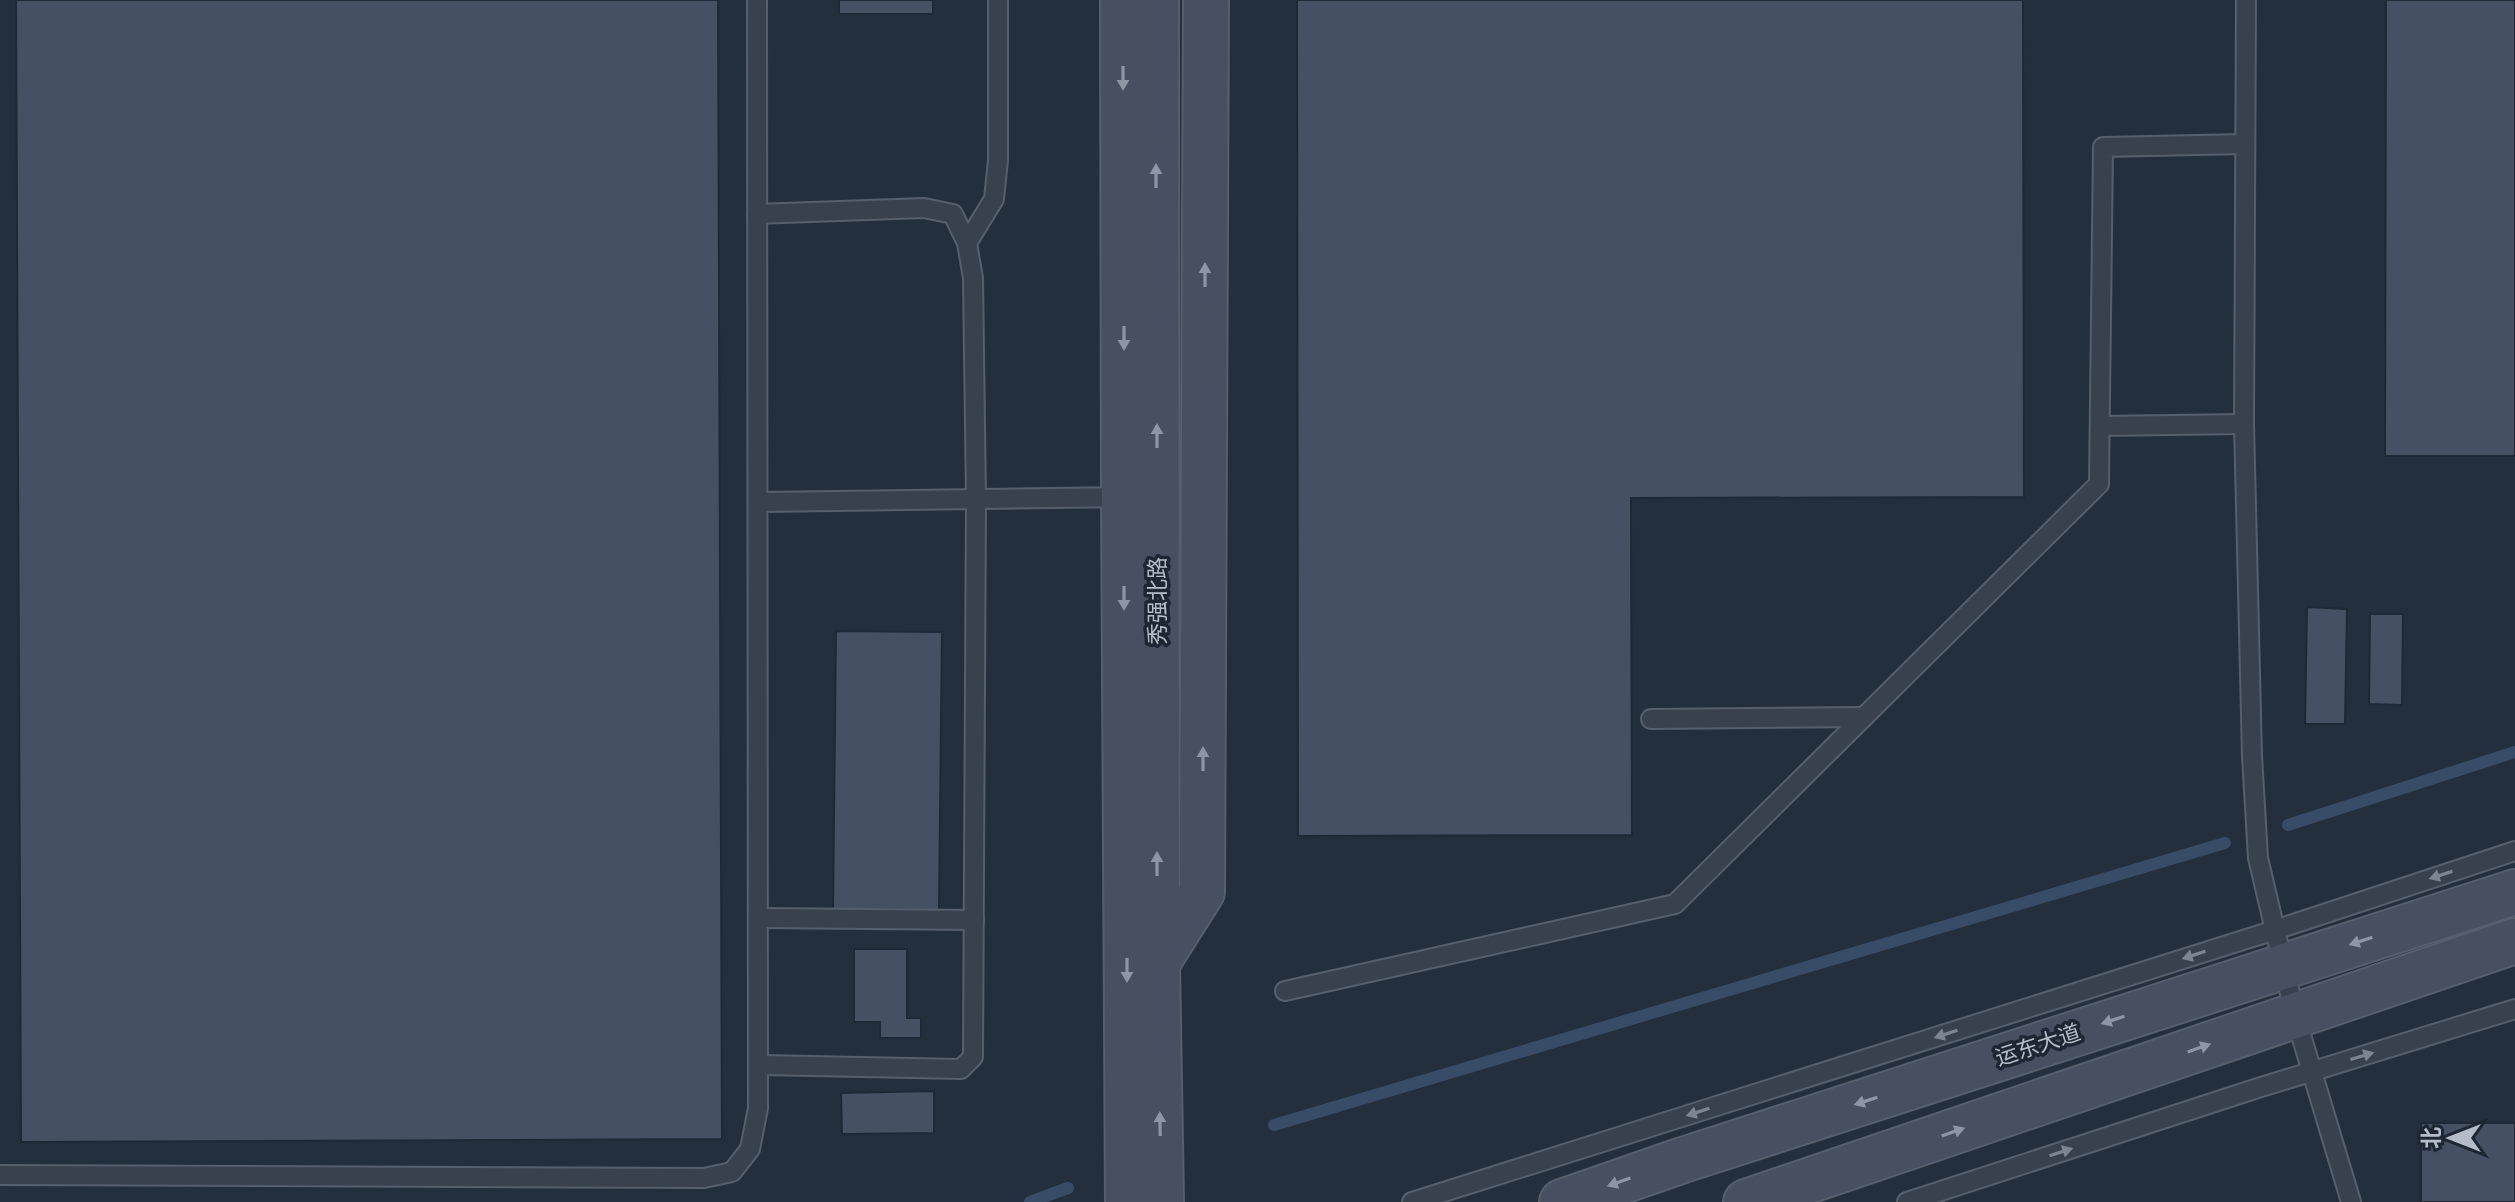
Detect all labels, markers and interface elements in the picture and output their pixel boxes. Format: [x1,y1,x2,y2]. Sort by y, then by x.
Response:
one-way arrow [1117,66,1129,91]
one-way arrow [1150,163,1162,188]
one-way arrow [1199,262,1211,287]
one-way arrow [1118,326,1130,351]
one-way arrow [1151,423,1163,448]
street label: 秀强北路 [1145,557,1170,645]
one-way arrow [1118,586,1130,611]
one-way arrow [1197,746,1209,771]
one-way arrow [1151,851,1163,876]
one-way arrow [2429,870,2453,882]
one-way arrow [2348,936,2372,948]
one-way arrow [2181,950,2205,962]
one-way arrow [1121,958,1133,983]
one-way arrow [2101,1015,2125,1027]
street label: 运东大道 [1992,1020,2084,1070]
one-way arrow [1933,1028,1957,1040]
one-way arrow [2187,1041,2211,1053]
one-way arrow [2351,1049,2375,1062]
one-way arrow [1853,1095,1877,1107]
north arrow [2411,1098,2491,1178]
one-way arrow [1685,1106,1709,1119]
one-way arrow [1154,1111,1166,1136]
one-way arrow [1941,1125,1965,1137]
text: 北 [2419,1127,2444,1149]
one-way arrow [2049,1145,2073,1158]
one-way arrow [1607,1177,1631,1189]

